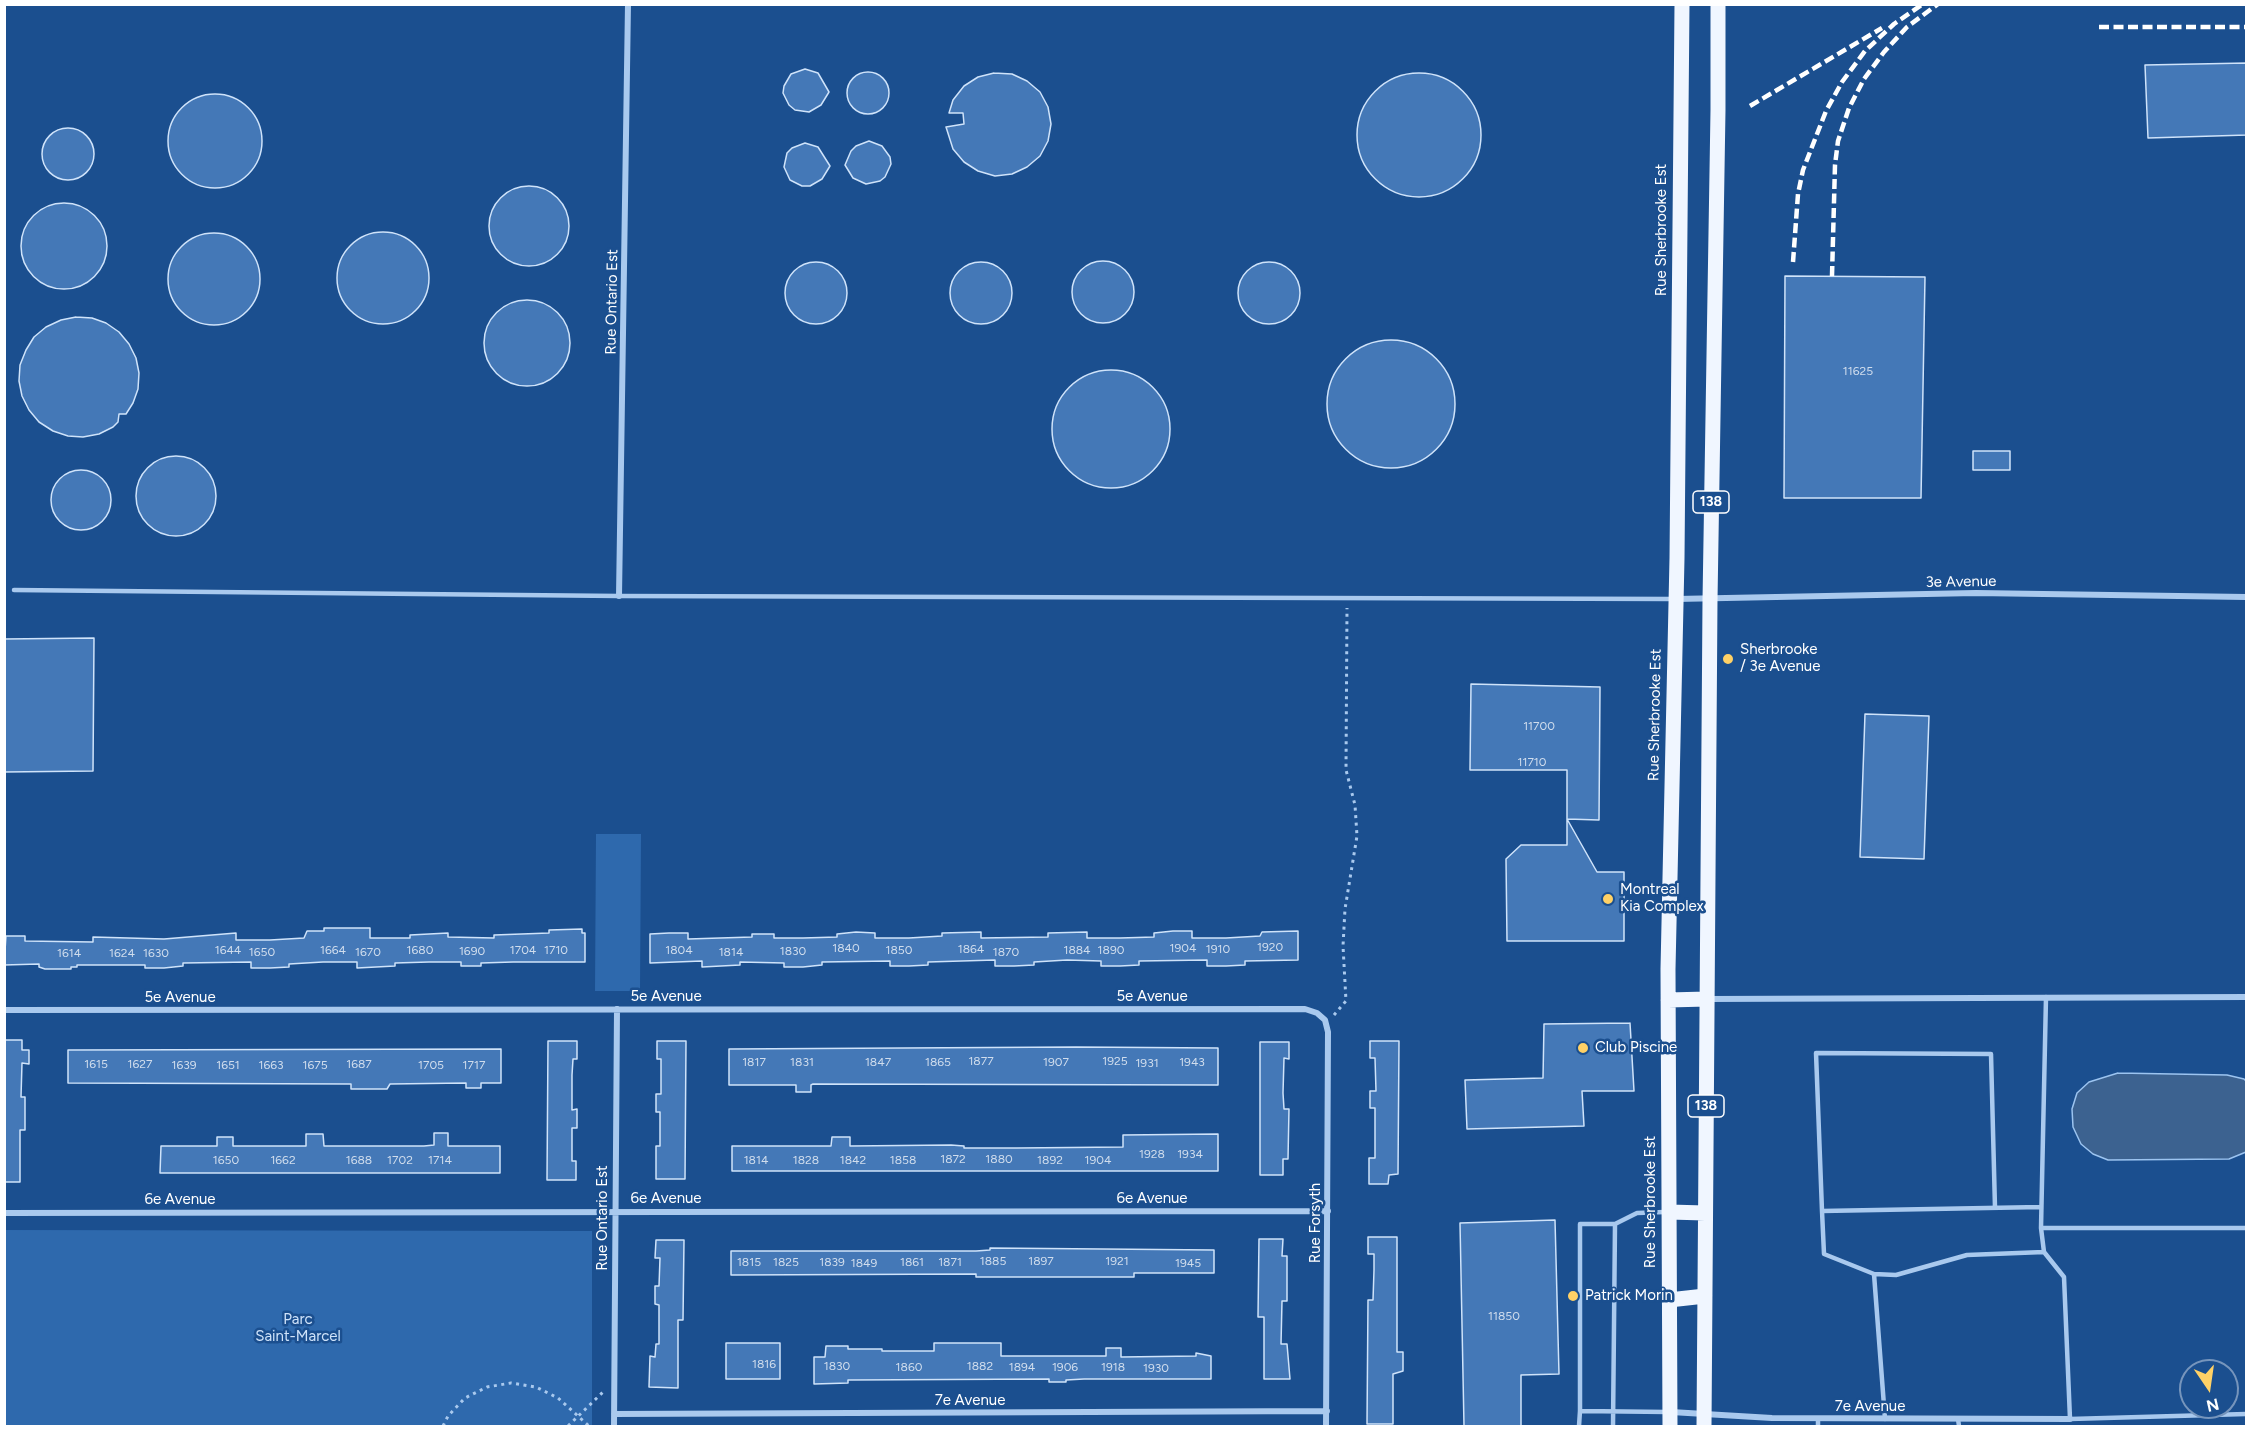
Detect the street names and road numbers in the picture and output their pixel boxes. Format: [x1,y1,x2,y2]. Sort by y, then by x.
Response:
street label: Rue Sherbrooke Est [1653,164,1671,296]
street label: Rue Ontario Est [602,249,622,355]
road number: 138 [1693,491,1729,513]
street label: 3e Avenue [1925,572,1997,592]
street label: Rue Sherbrooke Est [1645,649,1665,781]
street label: 5e Avenue [630,988,702,1006]
street label: 5e Avenue [1116,988,1188,1006]
street label: 5e Avenue [144,989,216,1007]
road number: 138 [1688,1095,1724,1117]
street label: Rue Sherbrooke Est [1642,1136,1660,1268]
street label: Rue Ontario Est [594,1165,612,1271]
street label: Rue Forsyth [1307,1183,1325,1263]
street label: 6e Avenue [630,1190,702,1208]
street label: 6e Avenue [1116,1190,1188,1208]
street label: 6e Avenue [144,1191,216,1209]
street label: 7e Avenue [935,1392,1005,1410]
street label: 7e Avenue [1835,1398,1905,1416]

